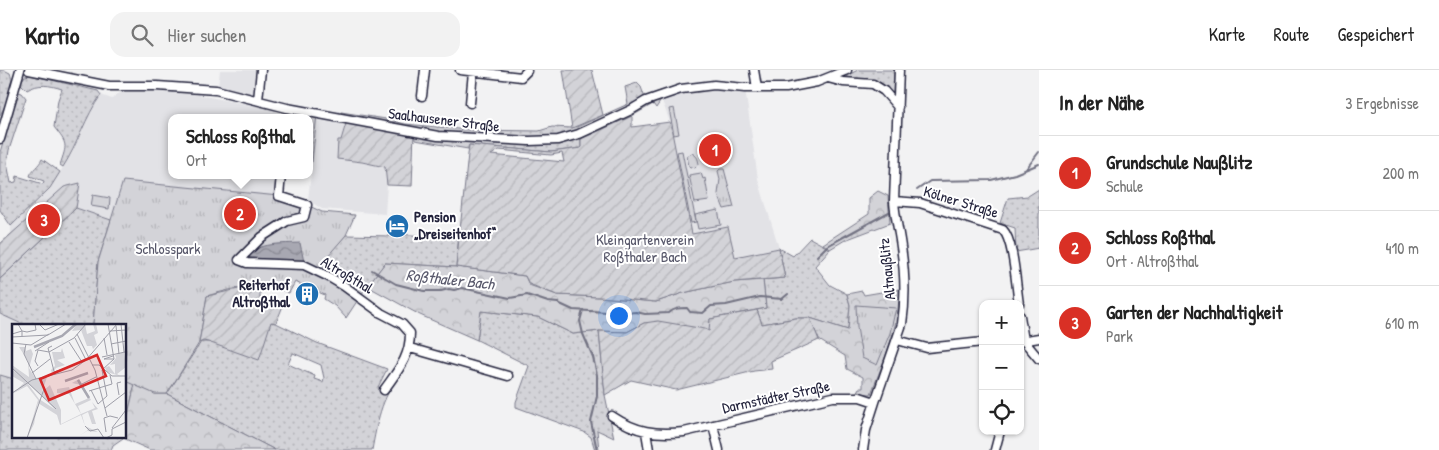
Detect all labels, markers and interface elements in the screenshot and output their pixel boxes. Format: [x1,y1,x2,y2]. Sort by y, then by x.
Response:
search box [110,12,460,57]
text: Kartio [25,19,80,51]
icon: search [128,21,156,49]
text: Hier suchen [168,22,246,48]
text: Karte [1209,22,1246,47]
text: Route [1274,22,1310,47]
text: Gespeichert [1338,22,1414,47]
text: In der Nähe [1059,88,1144,117]
text: 3 Ergebnisse [1345,92,1419,114]
street label: Saalhausener Straße [387,102,501,137]
popup [168,114,313,179]
text: Schloss Roßthal [186,123,295,149]
pin: 1 [699,131,731,169]
text: Ort [186,149,206,171]
text: Grundschule Naußlitz [1106,149,1252,175]
text: 1 [1072,162,1078,184]
text: 200 m [1383,162,1419,184]
text: Schule [1106,175,1143,197]
street label: Kölner Straße [921,180,1001,223]
pin: 2 [224,195,256,233]
pin: 3 [28,201,60,239]
place label: Pension „Dreiseitenhof“ [414,206,496,244]
hotel icon: Pension „Dreiseitenhof“ [384,213,410,239]
text: Schloss Roßthal [1106,224,1215,250]
park label: Kleingartenverein Roßthaler Bach [596,229,694,267]
street label: Altnaußlitz [873,237,900,301]
text: 2 [1071,237,1079,259]
text: 410 m [1385,237,1419,259]
park label: Schlosspark [136,238,200,259]
text: Ort · Altroßthal [1106,250,1199,272]
street label: Altroßthal [317,251,377,298]
water label: Roßthaler Bach [405,263,496,295]
place label: Reiterhof Altroßthal [232,274,291,313]
building icon: Reiterhof Altroßthal [294,281,320,307]
text: Garten der Nachhaltigkeit [1106,299,1282,325]
map controls [979,300,1024,435]
button: + [979,300,1024,345]
your location [606,303,632,329]
text: 3 [1071,312,1079,334]
text: 610 m [1385,312,1419,334]
inset map [12,324,126,438]
text: Park [1106,325,1133,347]
button: − [979,345,1024,390]
street label: Darmstädter Straße [720,375,832,418]
button: locate [979,390,1024,435]

